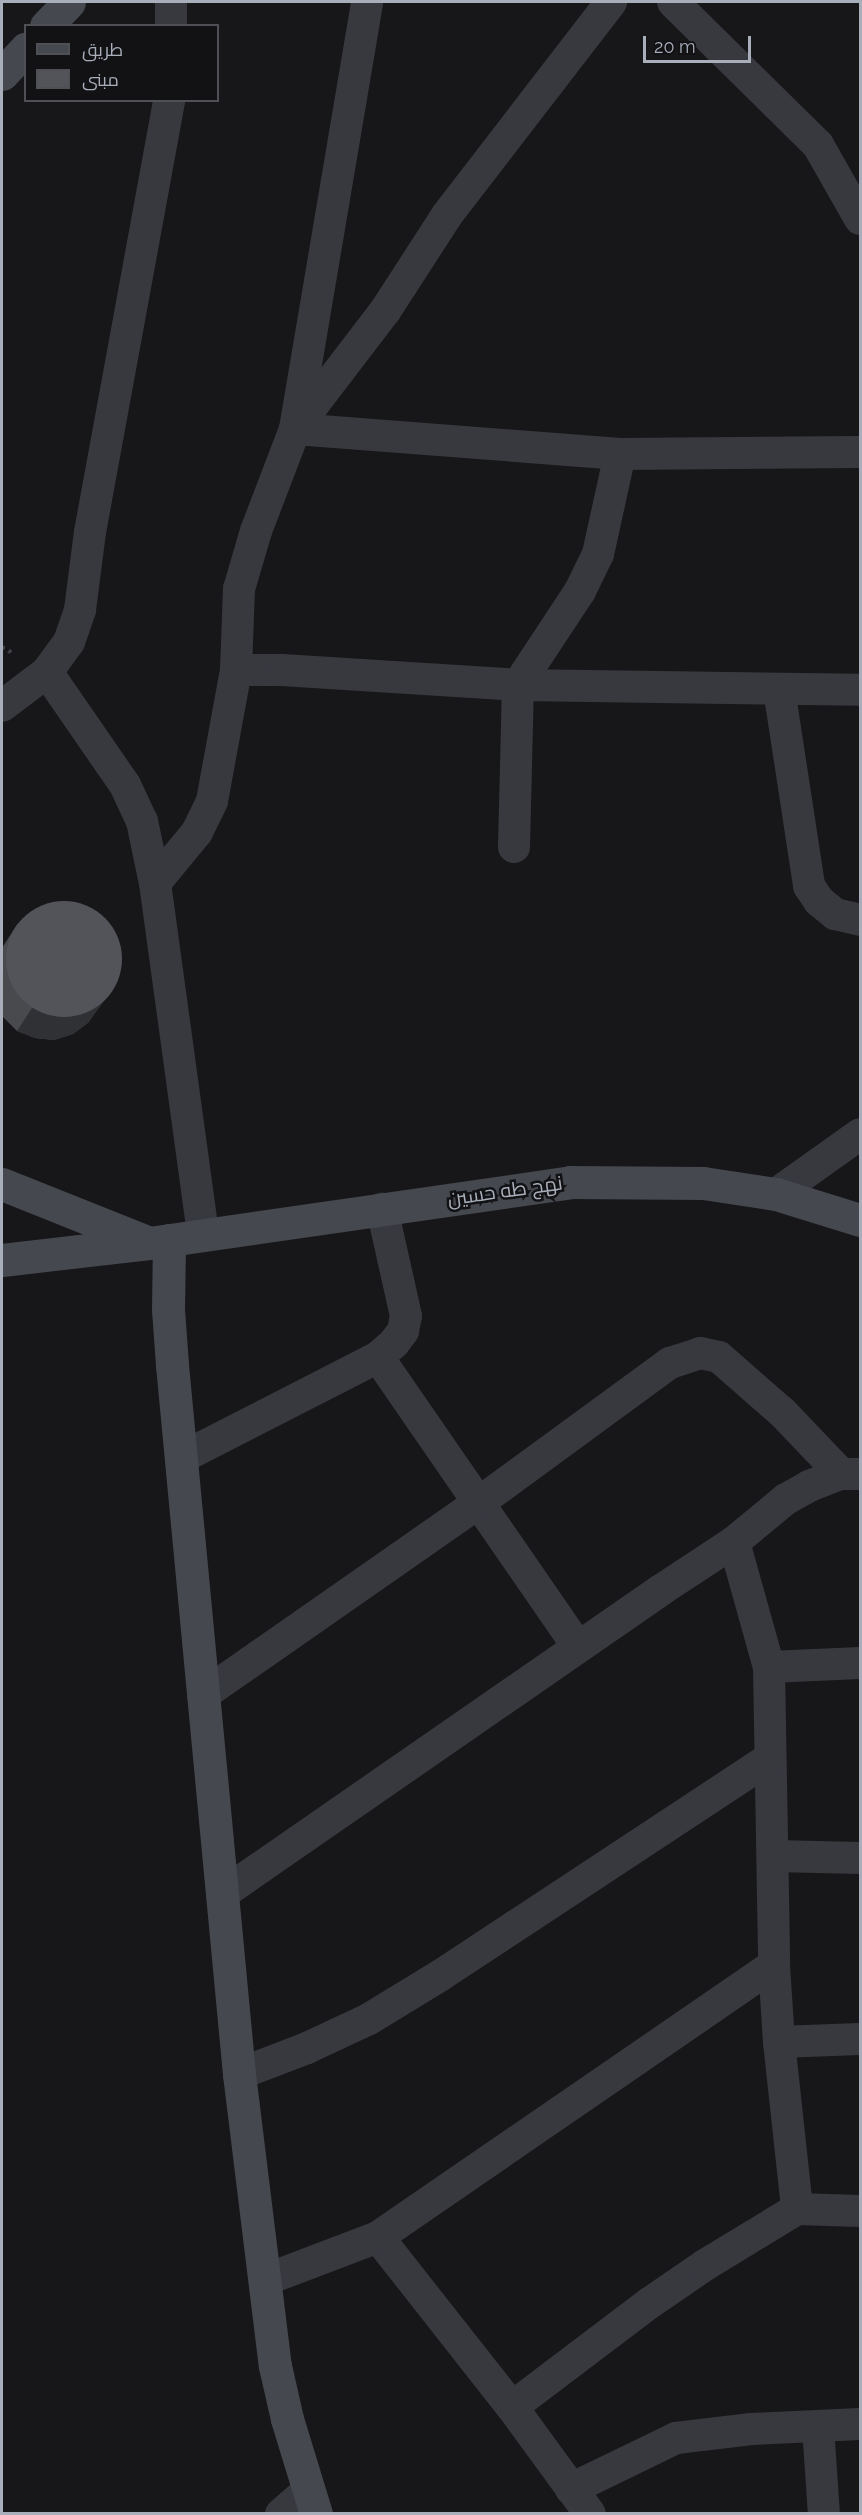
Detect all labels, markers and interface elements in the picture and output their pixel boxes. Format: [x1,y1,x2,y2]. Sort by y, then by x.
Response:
legend [24,24,219,102]
scale bar [646,24,754,62]
text: 20 m [654,36,696,57]
text: طريق [82,39,123,60]
text: مبنى [82,69,119,90]
street label: نهج طه حسين [446,1171,564,1211]

